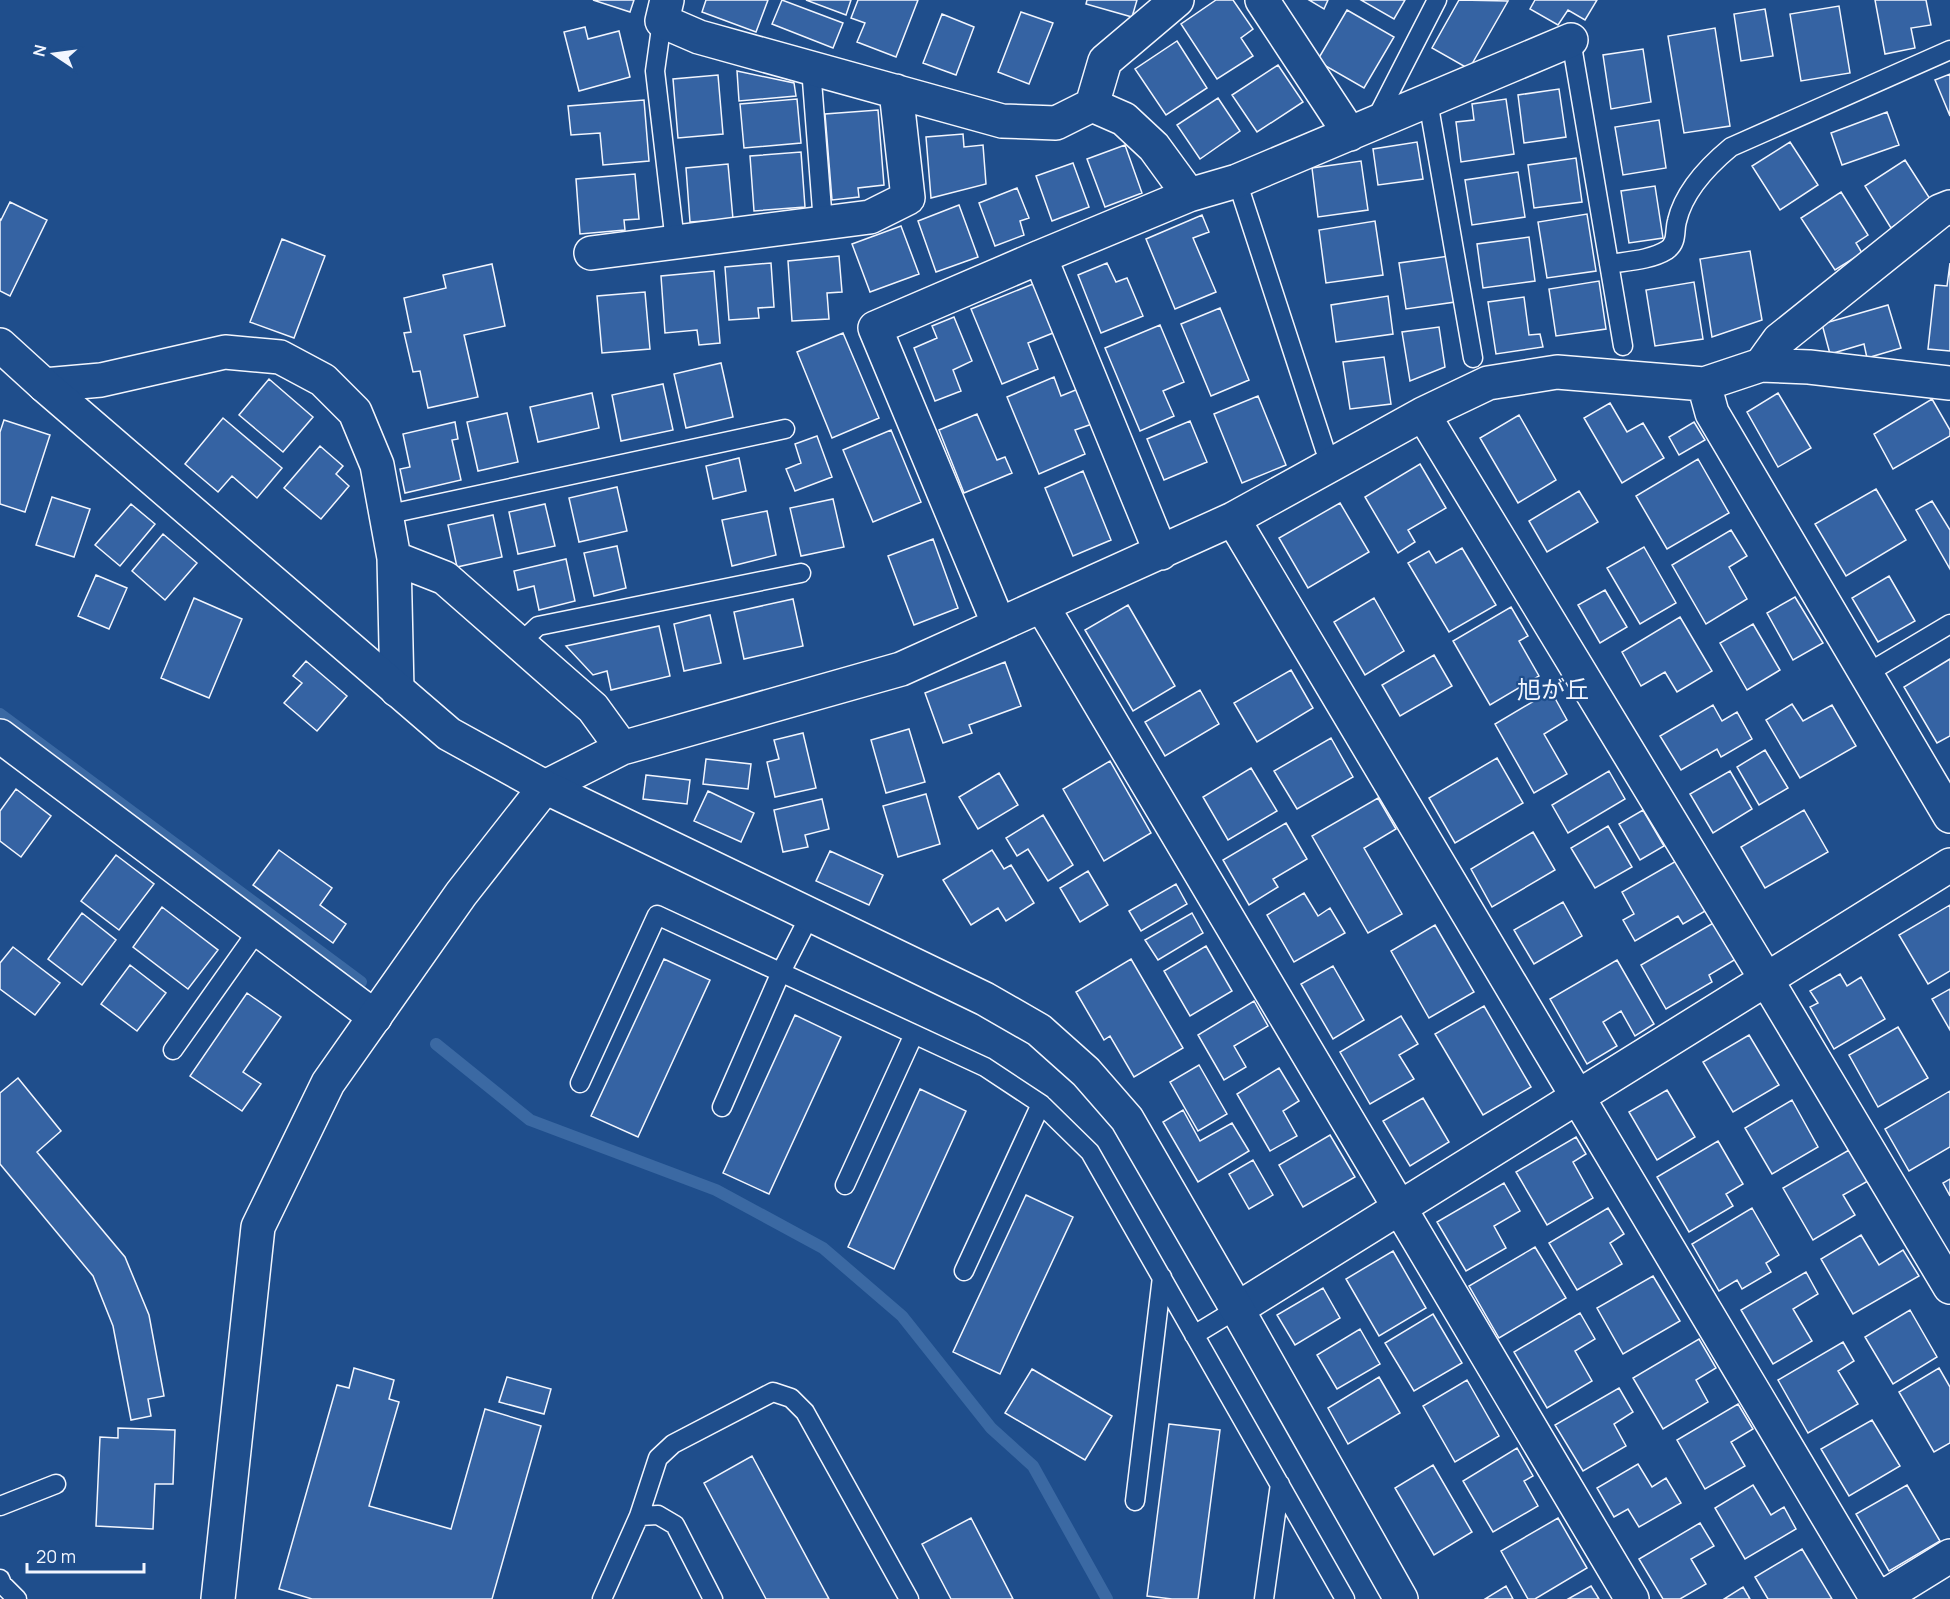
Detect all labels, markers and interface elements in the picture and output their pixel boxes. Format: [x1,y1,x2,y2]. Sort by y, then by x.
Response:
north arrow [24,24,84,84]
text: N [27,43,51,59]
district label: 旭が丘 [1517,672,1589,705]
scale bar [27,1536,144,1574]
text: 20 m [36,1544,76,1568]

